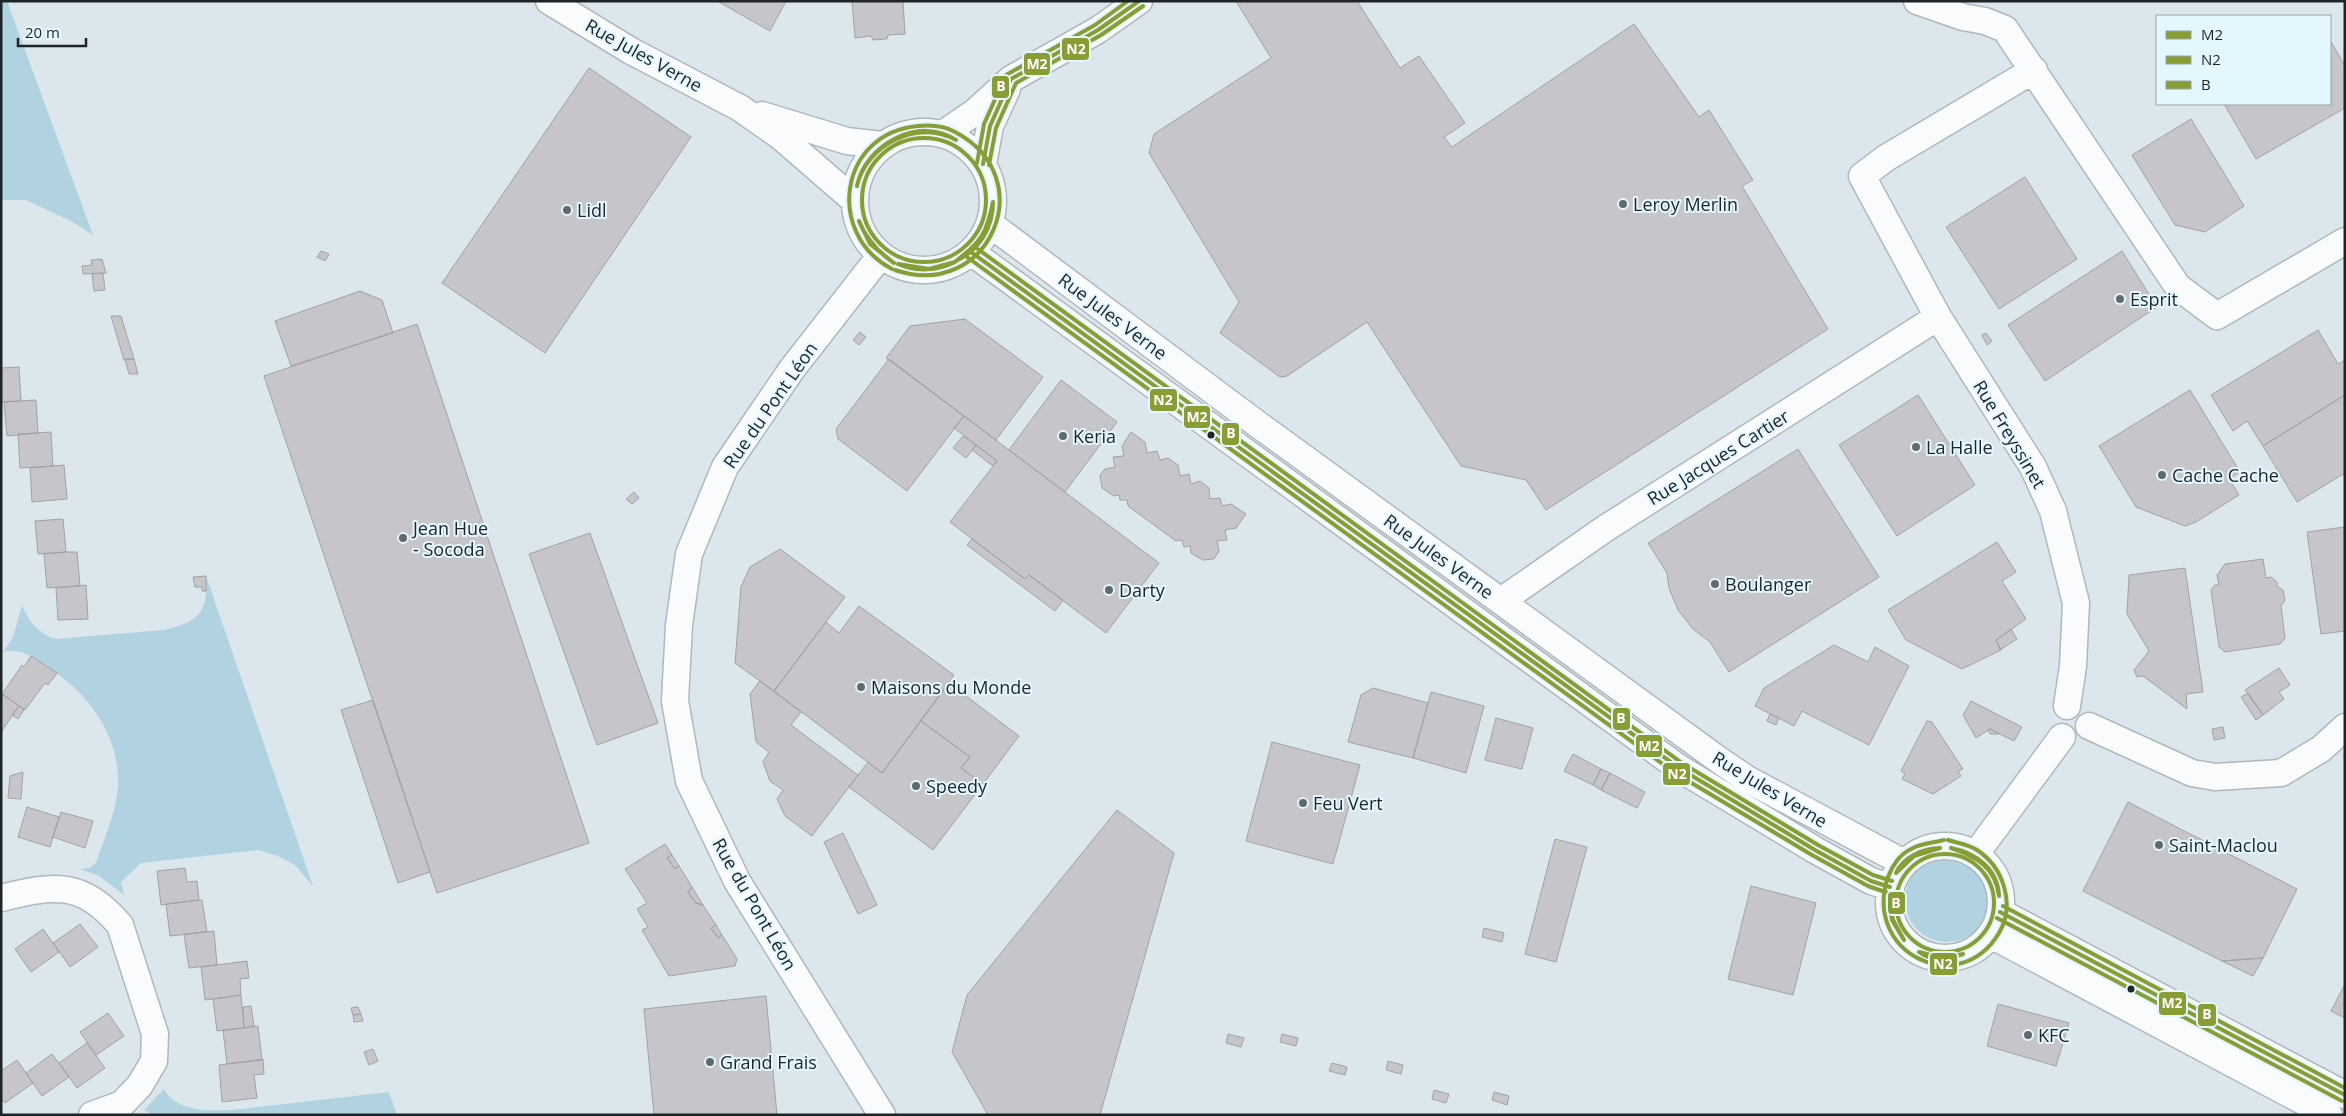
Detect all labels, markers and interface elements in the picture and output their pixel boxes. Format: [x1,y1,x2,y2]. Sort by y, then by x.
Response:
street label: Rue Jules Verne [581,13,707,97]
scale bar [18,15,85,47]
legend [2156,15,2331,105]
text: 20 m [25,22,60,42]
text: M2 [2201,24,2223,44]
line badge: N2 [1061,37,1090,61]
text: N2 [1066,39,1086,58]
text: N2 [2201,49,2221,69]
line badge: M2 [1023,52,1051,76]
text: M2 [1026,54,1048,73]
text: B [2201,74,2211,94]
line badge: B [991,75,1010,99]
text: B [996,76,1006,95]
place label: Leroy Merlin [1633,192,1738,216]
place label: Lidl [577,198,607,222]
marker: Leroy Merlin [1617,198,1629,210]
marker: Lidl [561,204,573,216]
street label: Rue Jules Verne [1054,267,1172,365]
place label: Esprit [2130,287,2178,311]
marker: Esprit [2114,293,2126,305]
street label: Rue du Pont Léon [717,337,823,473]
street label: Rue Freyssinet [1968,376,2052,492]
line badge: N2 [1149,388,1178,412]
text: N2 [1153,390,1173,409]
street label: Rue Jacques Cartier [1643,403,1794,510]
line badge: M2 [1183,405,1211,429]
text: M2 [1186,407,1208,426]
line badge: B [1221,422,1240,446]
text: B [1226,423,1236,442]
place label: Keria [1073,424,1116,448]
marker: Keria [1057,430,1069,442]
unlabelled marker [1206,430,1216,440]
place label: La Halle [1926,435,1993,459]
marker: La Halle [1910,441,1922,453]
place label: Cache Cache [2172,463,2279,487]
marker: Cache Cache [2156,469,2168,481]
street label: Rue Jules Verne [1379,508,1499,604]
place label: Jean Hue - Socoda [411,516,488,561]
marker: Jean Hue - Socoda [397,532,409,544]
place label: Boulanger [1725,572,1812,596]
place label: Darty [1119,578,1166,602]
marker: Boulanger [1709,578,1721,590]
marker: Darty [1103,584,1115,596]
place label: Maisons du Monde [871,675,1031,699]
marker: Maisons du Monde [855,681,867,693]
line badge: B [1612,707,1631,731]
text: B [1616,708,1626,727]
line badge: M2 [1635,734,1663,758]
text: M2 [1638,736,1660,755]
street label: Rue Jules Verne [1708,745,1832,833]
line badge: N2 [1662,762,1691,786]
text: N2 [1667,764,1687,783]
place label: Speedy [926,774,988,798]
marker: Speedy [910,780,922,792]
place label: Feu Vert [1313,791,1383,815]
marker: Feu Vert [1297,797,1309,809]
place label: Saint-Maclou [2169,833,2278,857]
street label: Rue du Pont Léon [707,834,803,974]
marker: Saint-Maclou [2153,839,2165,851]
line badge: B [1887,891,1906,915]
text: B [1891,893,1901,912]
line badge: N2 [1929,952,1958,976]
text: N2 [1933,954,1953,973]
unlabelled marker [2126,984,2136,994]
line badge: M2 [2158,991,2187,1016]
text: M2 [2161,993,2183,1012]
line badge: B [2197,1003,2217,1027]
text: B [2202,1004,2212,1023]
place label: KFC [2038,1023,2070,1047]
marker: KFC [2022,1029,2034,1041]
place label: Grand Frais [720,1050,817,1074]
marker: Grand Frais [704,1056,716,1068]

